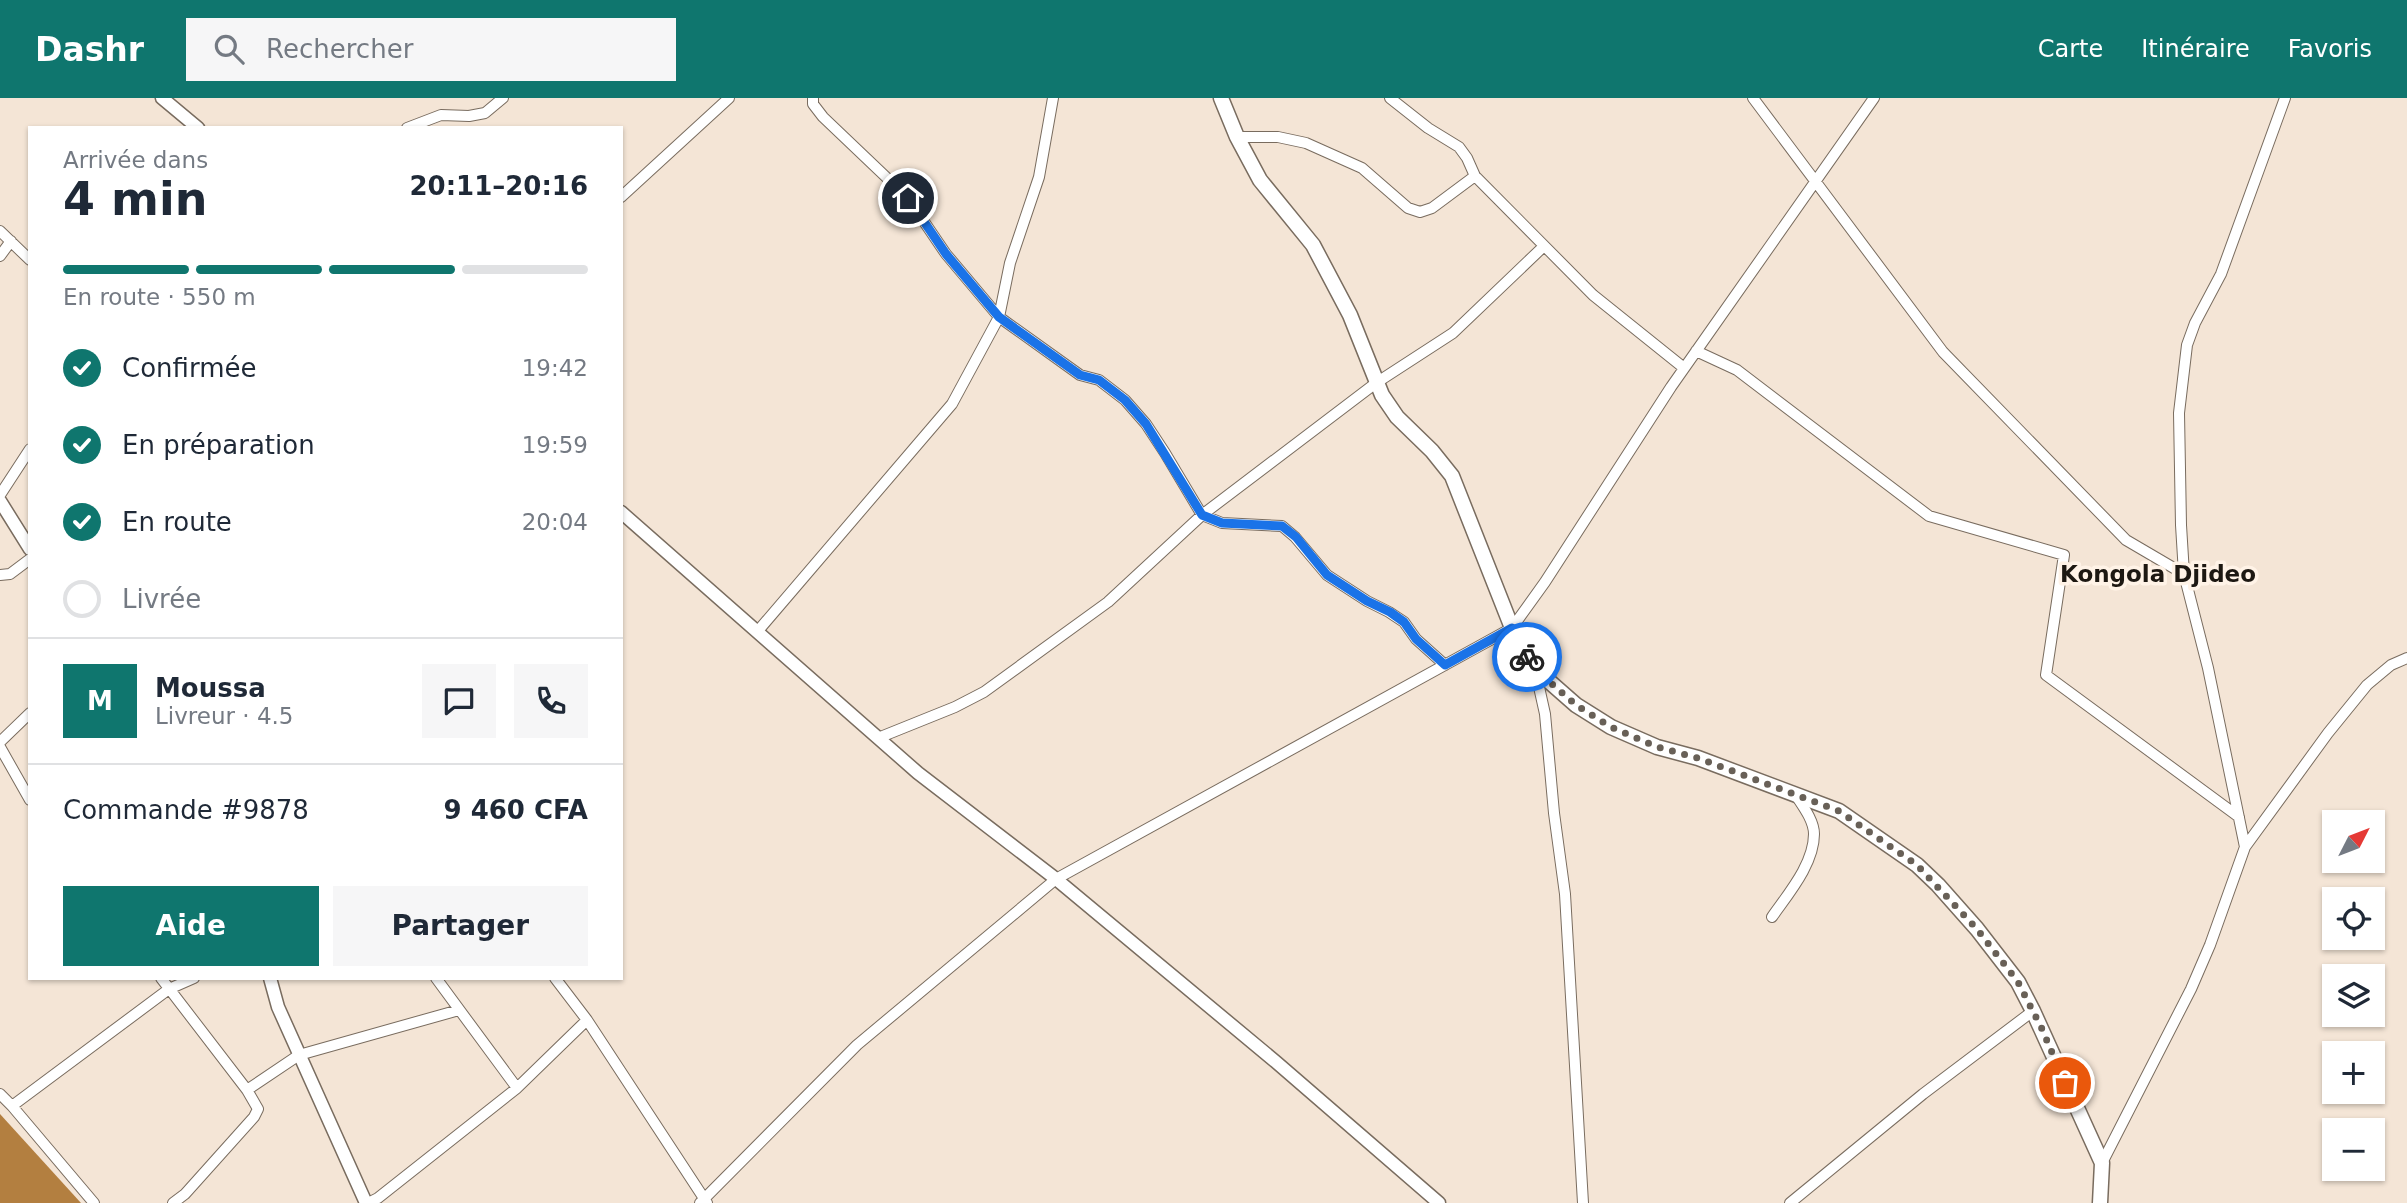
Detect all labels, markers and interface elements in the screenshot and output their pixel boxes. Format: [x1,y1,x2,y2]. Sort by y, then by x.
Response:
search box [186,18,676,81]
text: Dashr [35,30,144,69]
icon: search [210,30,248,68]
text: Rechercher [266,34,413,64]
text: Carte [2038,35,2103,63]
text: Itinéraire [2141,35,2250,63]
text: Favoris [2288,35,2372,63]
text: Arrivée dans [63,147,208,173]
pin [878,168,938,228]
text: 20:11–20:16 [409,171,588,201]
text: 4 min [63,172,207,226]
icon: home [889,179,927,217]
text: En route · 550 m [63,284,256,310]
icon: check [63,349,101,387]
text: Confirmée [122,353,256,383]
text: 19:42 [522,355,588,381]
icon: check [63,426,101,464]
text: En préparation [122,430,315,460]
text: 19:59 [522,432,588,458]
icon: check [63,503,101,541]
text: En route [122,507,232,537]
text: 20:04 [522,509,588,535]
district label: Kongola Djideo [2060,561,2256,587]
text: Livrée [122,584,201,614]
courier [1492,622,1562,692]
icon: bike [1508,638,1546,676]
button: chat [422,664,496,738]
button: phone [514,664,588,738]
text: Moussa [155,673,266,703]
text: M [87,686,113,716]
text: Livreur · 4.5 [155,703,293,729]
text: Commande #9878 [63,795,309,825]
text: 9 460 CFA [444,795,588,825]
north arrow [2322,810,2385,873]
map controls [2322,810,2385,1181]
button: Aide [63,886,319,966]
button: Partager [333,886,588,966]
button: locate [2322,887,2385,950]
button: layers [2322,964,2385,1027]
button: + [2322,1041,2385,1104]
pin [2035,1053,2095,1113]
icon: bag [2046,1064,2084,1102]
button: − [2322,1118,2385,1181]

